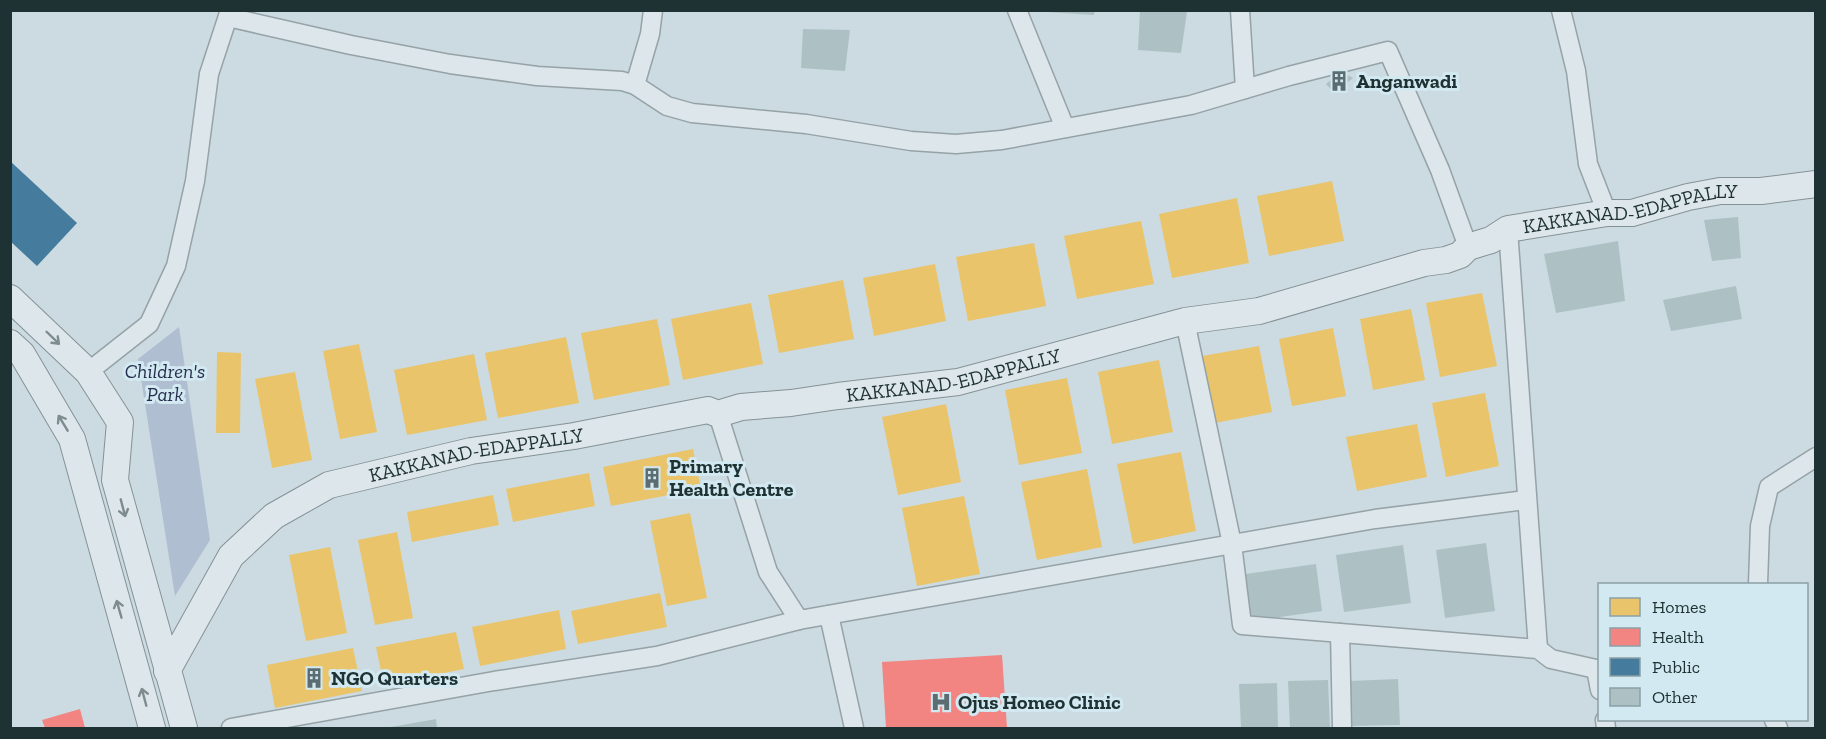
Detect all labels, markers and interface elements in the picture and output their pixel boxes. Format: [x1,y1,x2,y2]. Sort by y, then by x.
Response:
building icon: Anganwadi [1327,69,1351,93]
place label: Anganwadi [1356,69,1457,93]
street label: KAKKANAD-EDAPPALLY [1521,179,1738,238]
one-way arrow [45,331,60,345]
street label: KAKKANAD-EDAPPALLY [845,343,1064,407]
park label: Children's Park [125,359,205,406]
one-way arrow [57,415,69,432]
street label: KAKKANAD-EDAPPALLY [366,422,587,487]
place label: Primary Health Centre [669,454,794,501]
building icon: Primary Health Centre [640,466,664,490]
one-way arrow [117,498,129,517]
legend [1598,583,1808,721]
text: Homes [1652,596,1706,618]
one-way arrow [113,600,125,619]
text: Health [1652,626,1704,648]
text: Public [1652,656,1700,678]
building icon: NGO Quarters [302,666,326,690]
place label: NGO Quarters [331,666,458,690]
text: Other [1652,686,1698,708]
one-way arrow [138,688,149,707]
hospital icon: Ojus Homeo Clinic [929,690,953,714]
place label: Ojus Homeo Clinic [958,690,1121,714]

